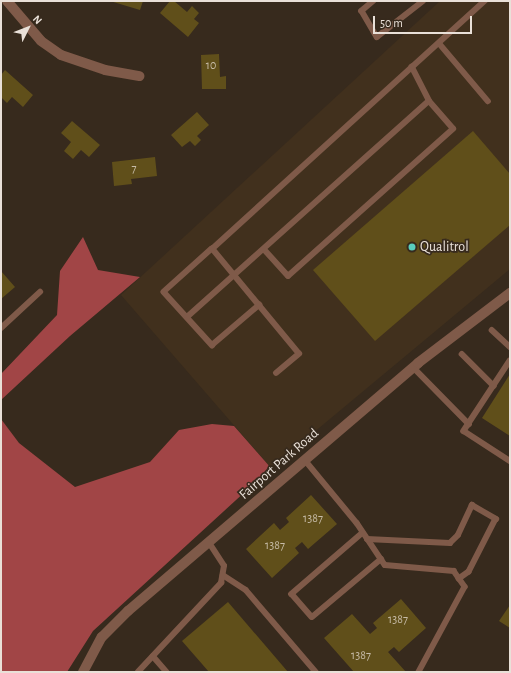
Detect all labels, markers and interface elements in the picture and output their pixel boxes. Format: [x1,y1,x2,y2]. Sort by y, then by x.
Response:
north arrow [8,8,48,48]
scale bar [375,8,474,34]
text: N [31,13,44,26]
text: 50 m [380,17,403,29]
house number: 10 [206,59,216,73]
house number: 7 [131,162,137,176]
place label: Qualitrol [420,239,469,255]
marker: Qualitrol [407,242,417,252]
street label: Fairport Park Road [236,425,322,503]
house number: 1387 [303,512,323,526]
house number: 1387 [265,539,285,553]
house number: 1387 [388,613,408,627]
house number: 1387 [351,649,371,663]

